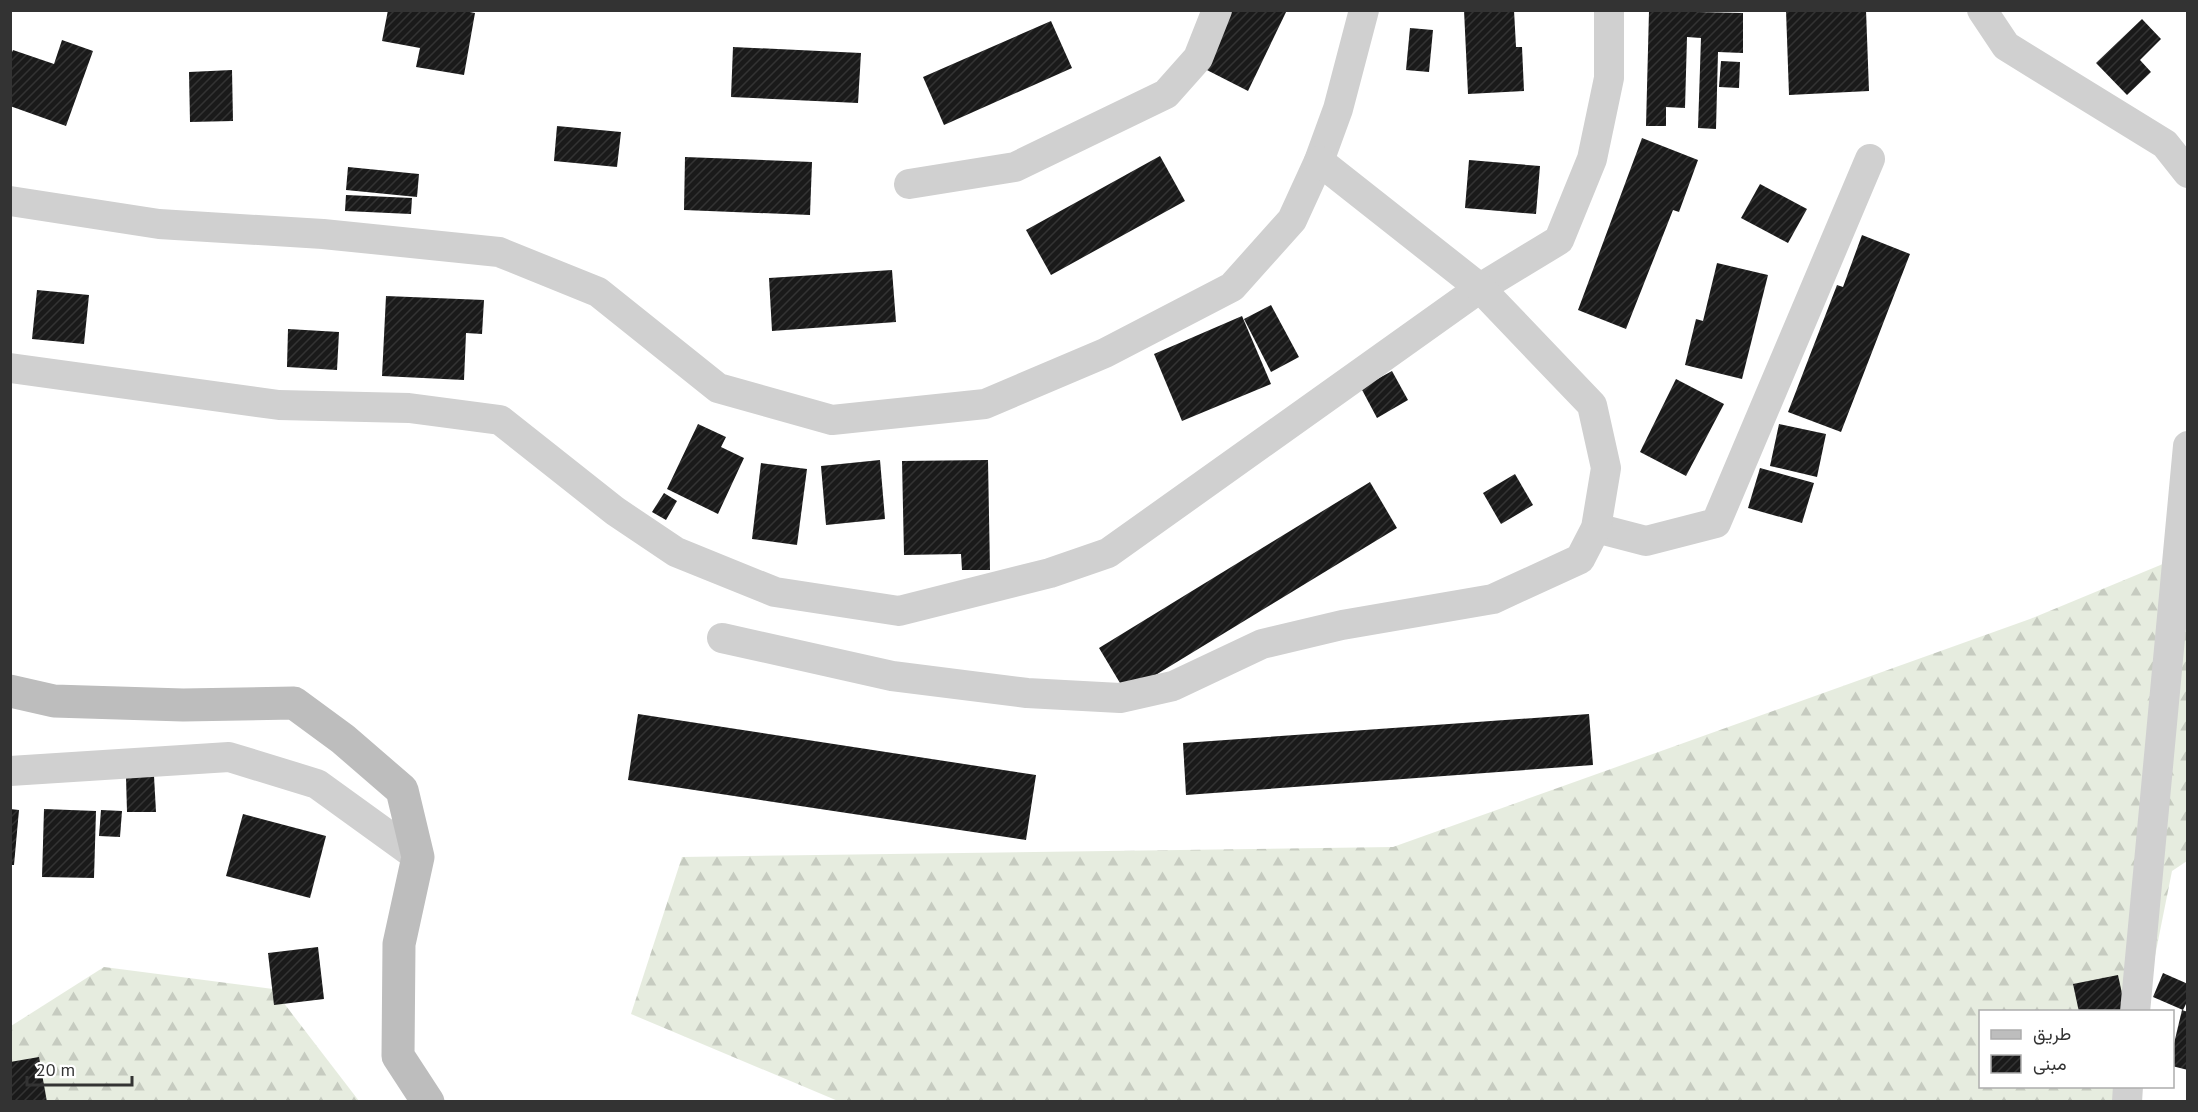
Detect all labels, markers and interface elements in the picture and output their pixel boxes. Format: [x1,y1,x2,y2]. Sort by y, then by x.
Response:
legend [1979,1010,2174,1088]
text: طريق [2033,1022,2071,1045]
scale bar [27,1049,132,1087]
text: مبنى [2033,1052,2067,1075]
text: 20 m [36,1058,75,1081]

